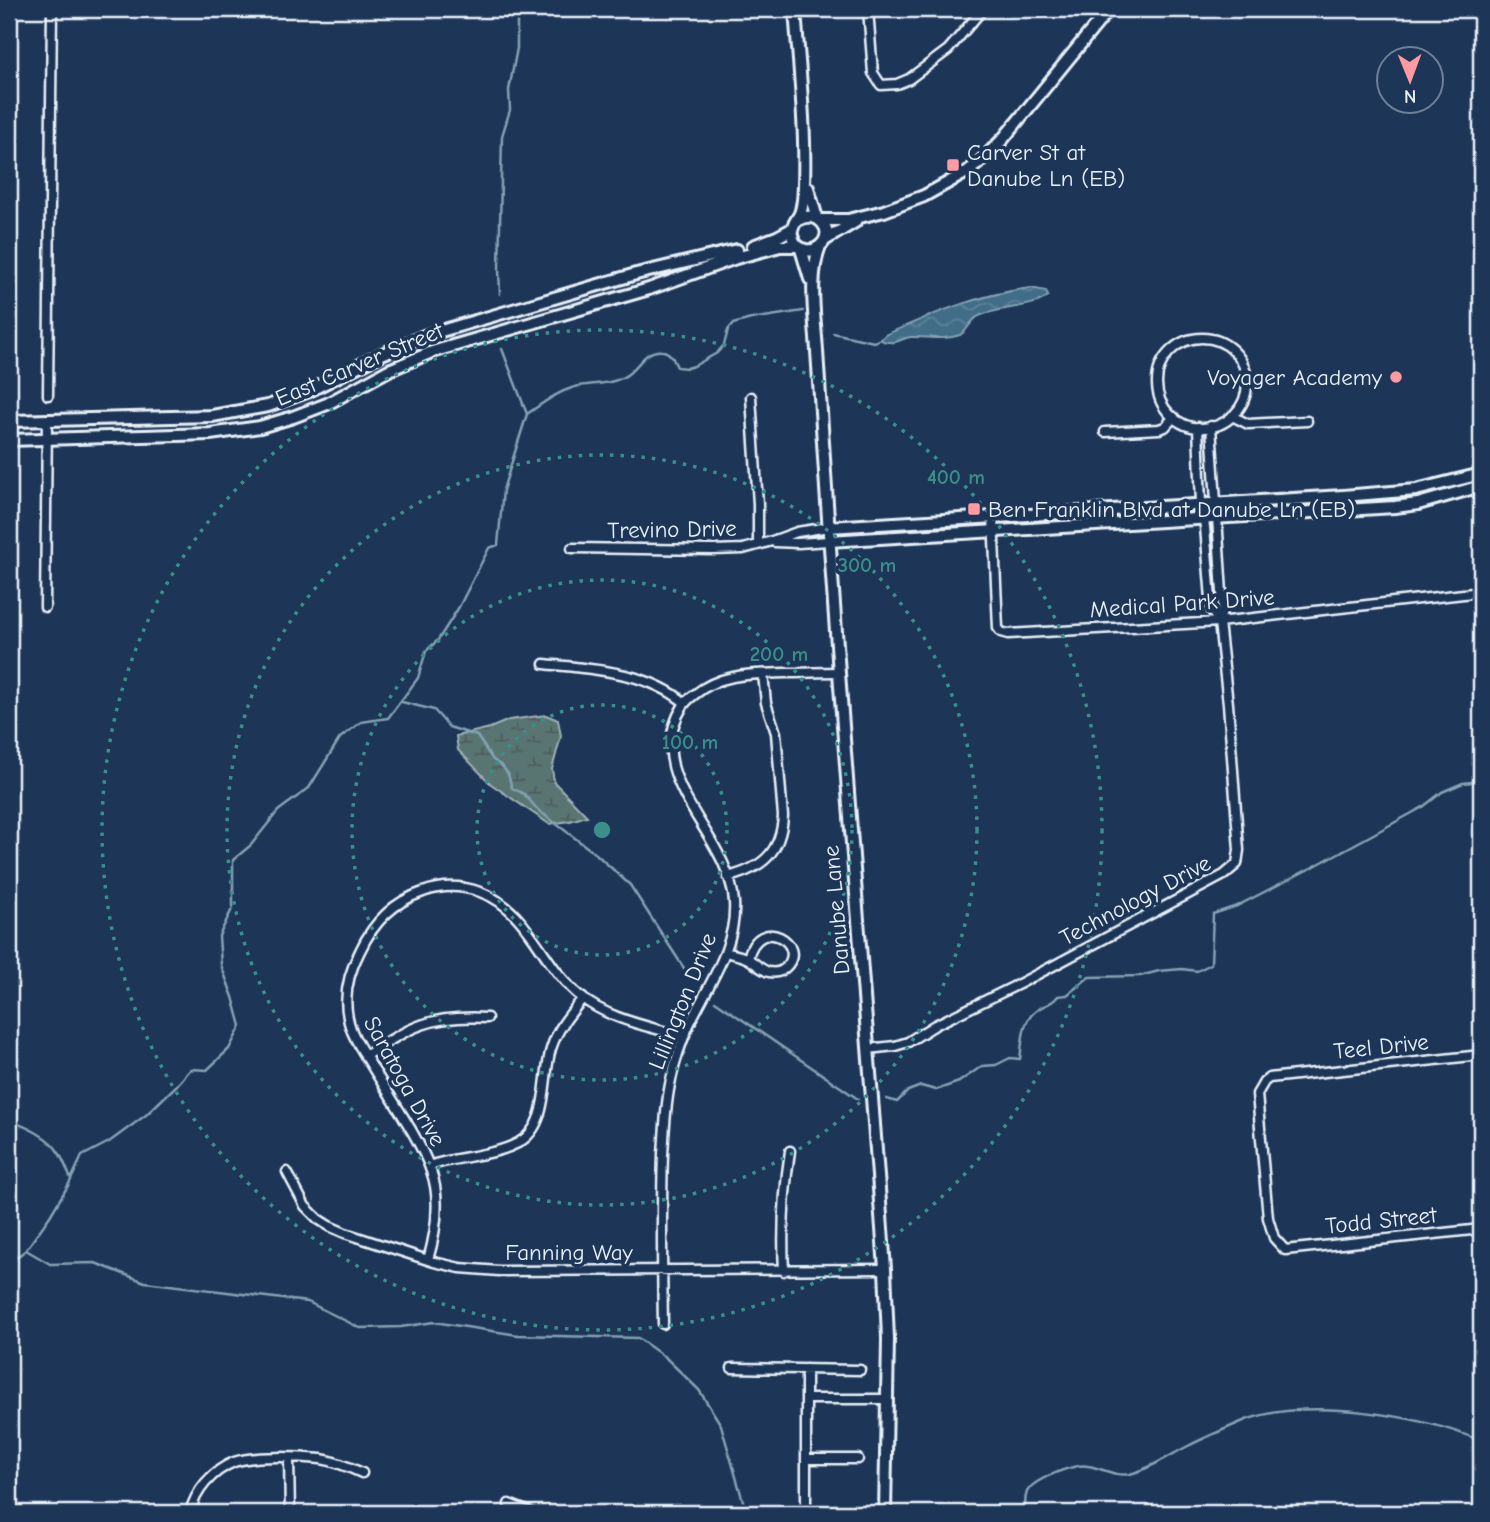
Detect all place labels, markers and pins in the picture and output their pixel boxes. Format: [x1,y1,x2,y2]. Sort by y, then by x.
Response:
place label: Carver St at Danube Ln (EB) [967,139,1125,192]
marker: Carver St at Danube Ln (EB) [945,157,961,173]
place label: Voyager Academy [1207,364,1383,391]
marker: Voyager Academy [1388,369,1404,385]
place label: Ben Franklin Blvd at Danube Ln (EB) [988,496,1355,523]
marker: Ben Franklin Blvd at Danube Ln (EB) [966,501,982,517]
centre of rings [590,818,614,842]

